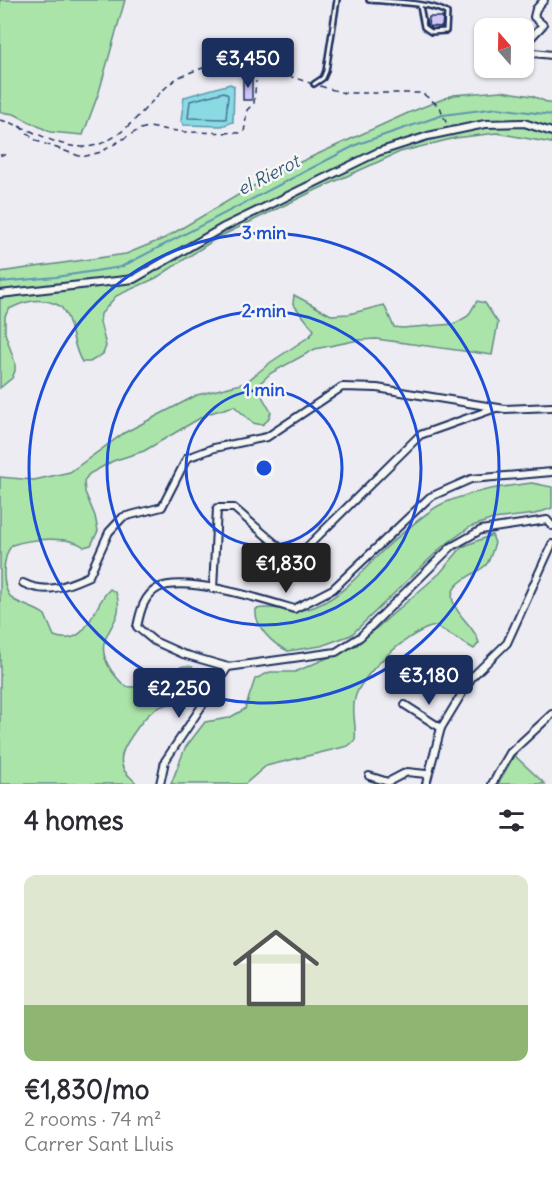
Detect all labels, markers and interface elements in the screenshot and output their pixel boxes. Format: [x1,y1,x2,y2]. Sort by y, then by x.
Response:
north arrow [474,18,534,78]
map controls [474,18,534,78]
pin: €3,450 [199,38,297,89]
text: €3,450 [216,45,280,70]
water label: el Rierot [233,149,305,200]
text: 3 min [242,221,287,244]
text: 2 min [242,299,287,322]
text: 1 min [243,378,285,401]
centre of rings [254,458,274,478]
pin: €1,830 [237,543,335,594]
text: €1,830 [256,550,316,575]
pin: €3,180 [380,655,478,706]
text: €3,180 [399,662,459,687]
pin: €2,250 [130,668,228,719]
text: €2,250 [147,675,211,700]
text: 4 homes [24,804,123,837]
icon: filters [495,804,528,837]
icon: home [222,914,330,1022]
text: €1,830/mo [24,1073,149,1106]
text: 2 rooms · 74 m² [24,1106,161,1131]
text: Carrer Sant Lluis [24,1131,174,1156]

